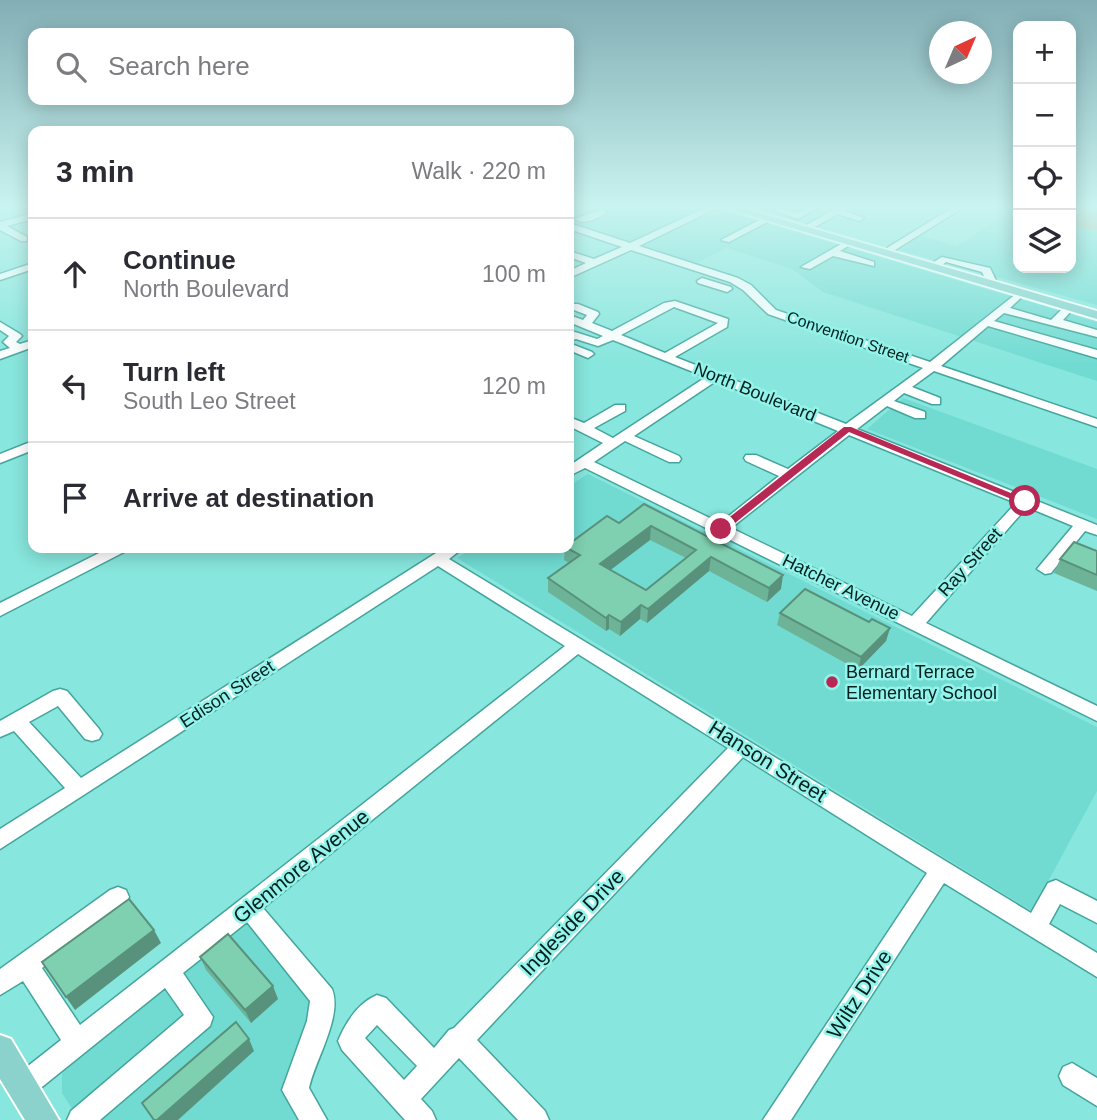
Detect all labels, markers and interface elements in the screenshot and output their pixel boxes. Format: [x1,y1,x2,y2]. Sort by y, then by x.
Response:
north arrow [929,21,992,84]
map controls [1013,21,1076,273]
button: + [1013,21,1076,84]
search box [28,28,574,105]
icon: search [52,48,90,86]
text: Search here [108,51,250,81]
button: − [1013,84,1076,147]
button: locate [1013,147,1076,210]
text: 3 min [56,155,134,188]
text: Walk · 220 m [411,158,546,184]
button: layers [1013,210,1076,273]
text: Continue [123,245,236,275]
icon: ahead [56,255,94,293]
text: 100 m [482,261,546,287]
text: North Boulevard [123,276,289,302]
street label: Convention Street [785,308,912,366]
text: Turn left [123,357,225,387]
street label: North Boulevard [691,358,819,426]
icon: left [56,367,94,405]
text: 120 m [482,373,546,399]
text: South Leo Street [123,388,296,414]
icon: arrive [56,479,94,517]
text: Arrive at destination [123,483,374,513]
route start [1009,485,1040,516]
route end [705,513,736,544]
street label: Ray Street [934,524,1006,600]
street label: Hatcher Avenue [779,550,903,624]
street label: Edison Street [176,656,278,732]
place label: Bernard Terrace Elementary School [846,662,997,703]
marker: Bernard Terrace Elementary School [824,674,840,690]
street label: Hanson Street [705,716,831,806]
street label: Glenmore Avenue [229,804,373,928]
street label: Ingleside Drive [515,864,629,980]
street label: Wiltz Drive [822,946,896,1042]

